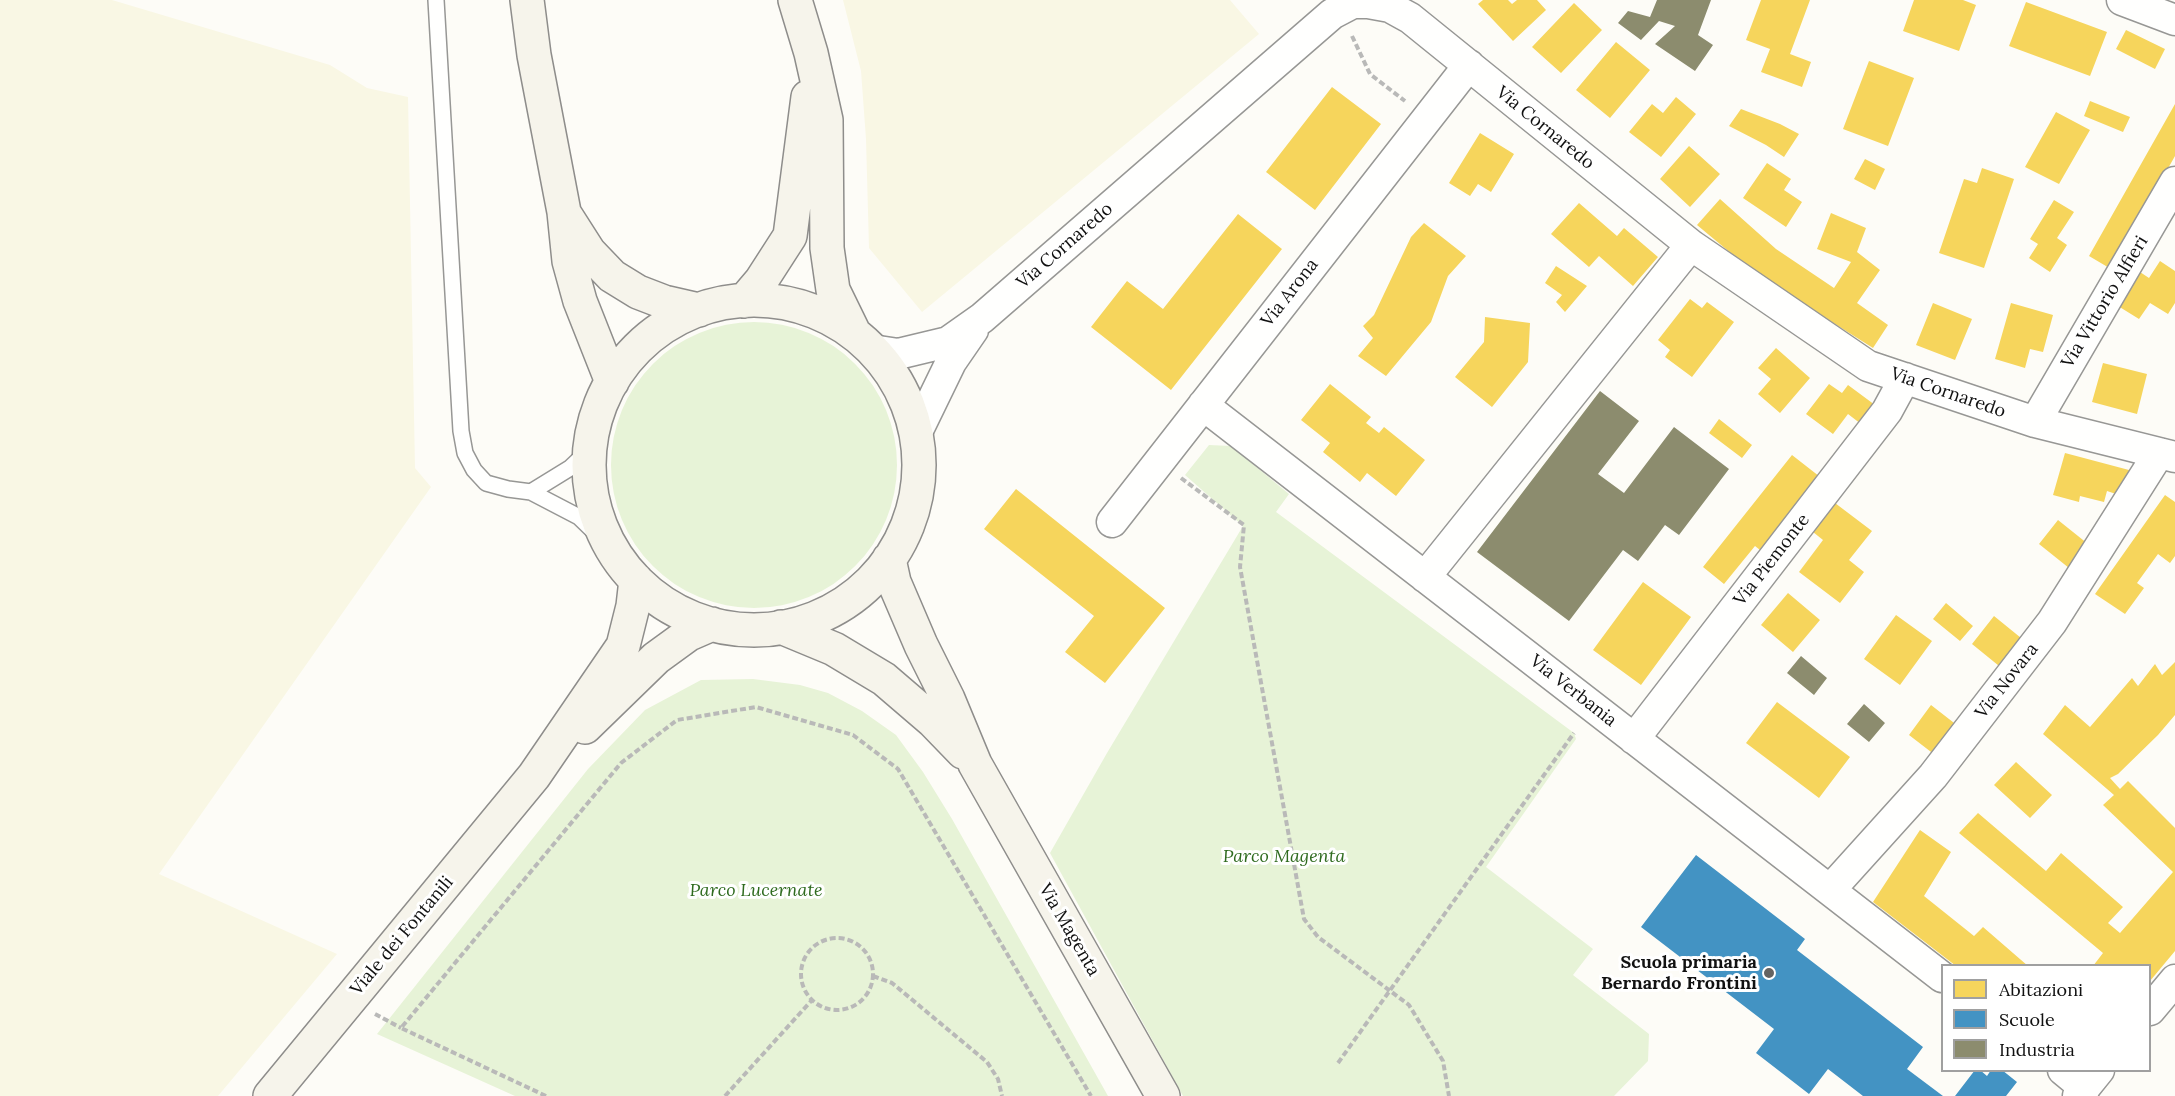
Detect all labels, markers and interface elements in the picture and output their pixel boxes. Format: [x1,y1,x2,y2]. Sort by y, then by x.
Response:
street label: Via Cornaredo [1491,82,1599,174]
street label: Via Cornaredo [1013,198,1117,294]
street label: Via Vittorio Alfieri [2057,232,2153,372]
street label: Via Arona [1257,255,1323,331]
street label: Via Cornaredo [1888,363,2008,423]
street label: Via Piemonte [1730,510,1814,610]
street label: Via Novara [1971,639,2043,723]
street label: Via Verbania [1525,650,1621,732]
park label: Parco Magenta [1223,846,1345,868]
street label: Viale dei Fontanili [346,872,458,1000]
park label: Parco Lucernate [689,880,823,902]
street label: Via Magenta [1034,880,1104,980]
place label: Scuola primaria Bernardo Frontini [1601,952,1757,994]
legend [1941,964,2151,1072]
marker: Scuola primaria Bernardo Frontini [1762,966,1776,980]
text: Abitazioni [1999,978,2083,1001]
text: Scuole [1999,1008,2055,1031]
text: Industria [1999,1038,2075,1061]

